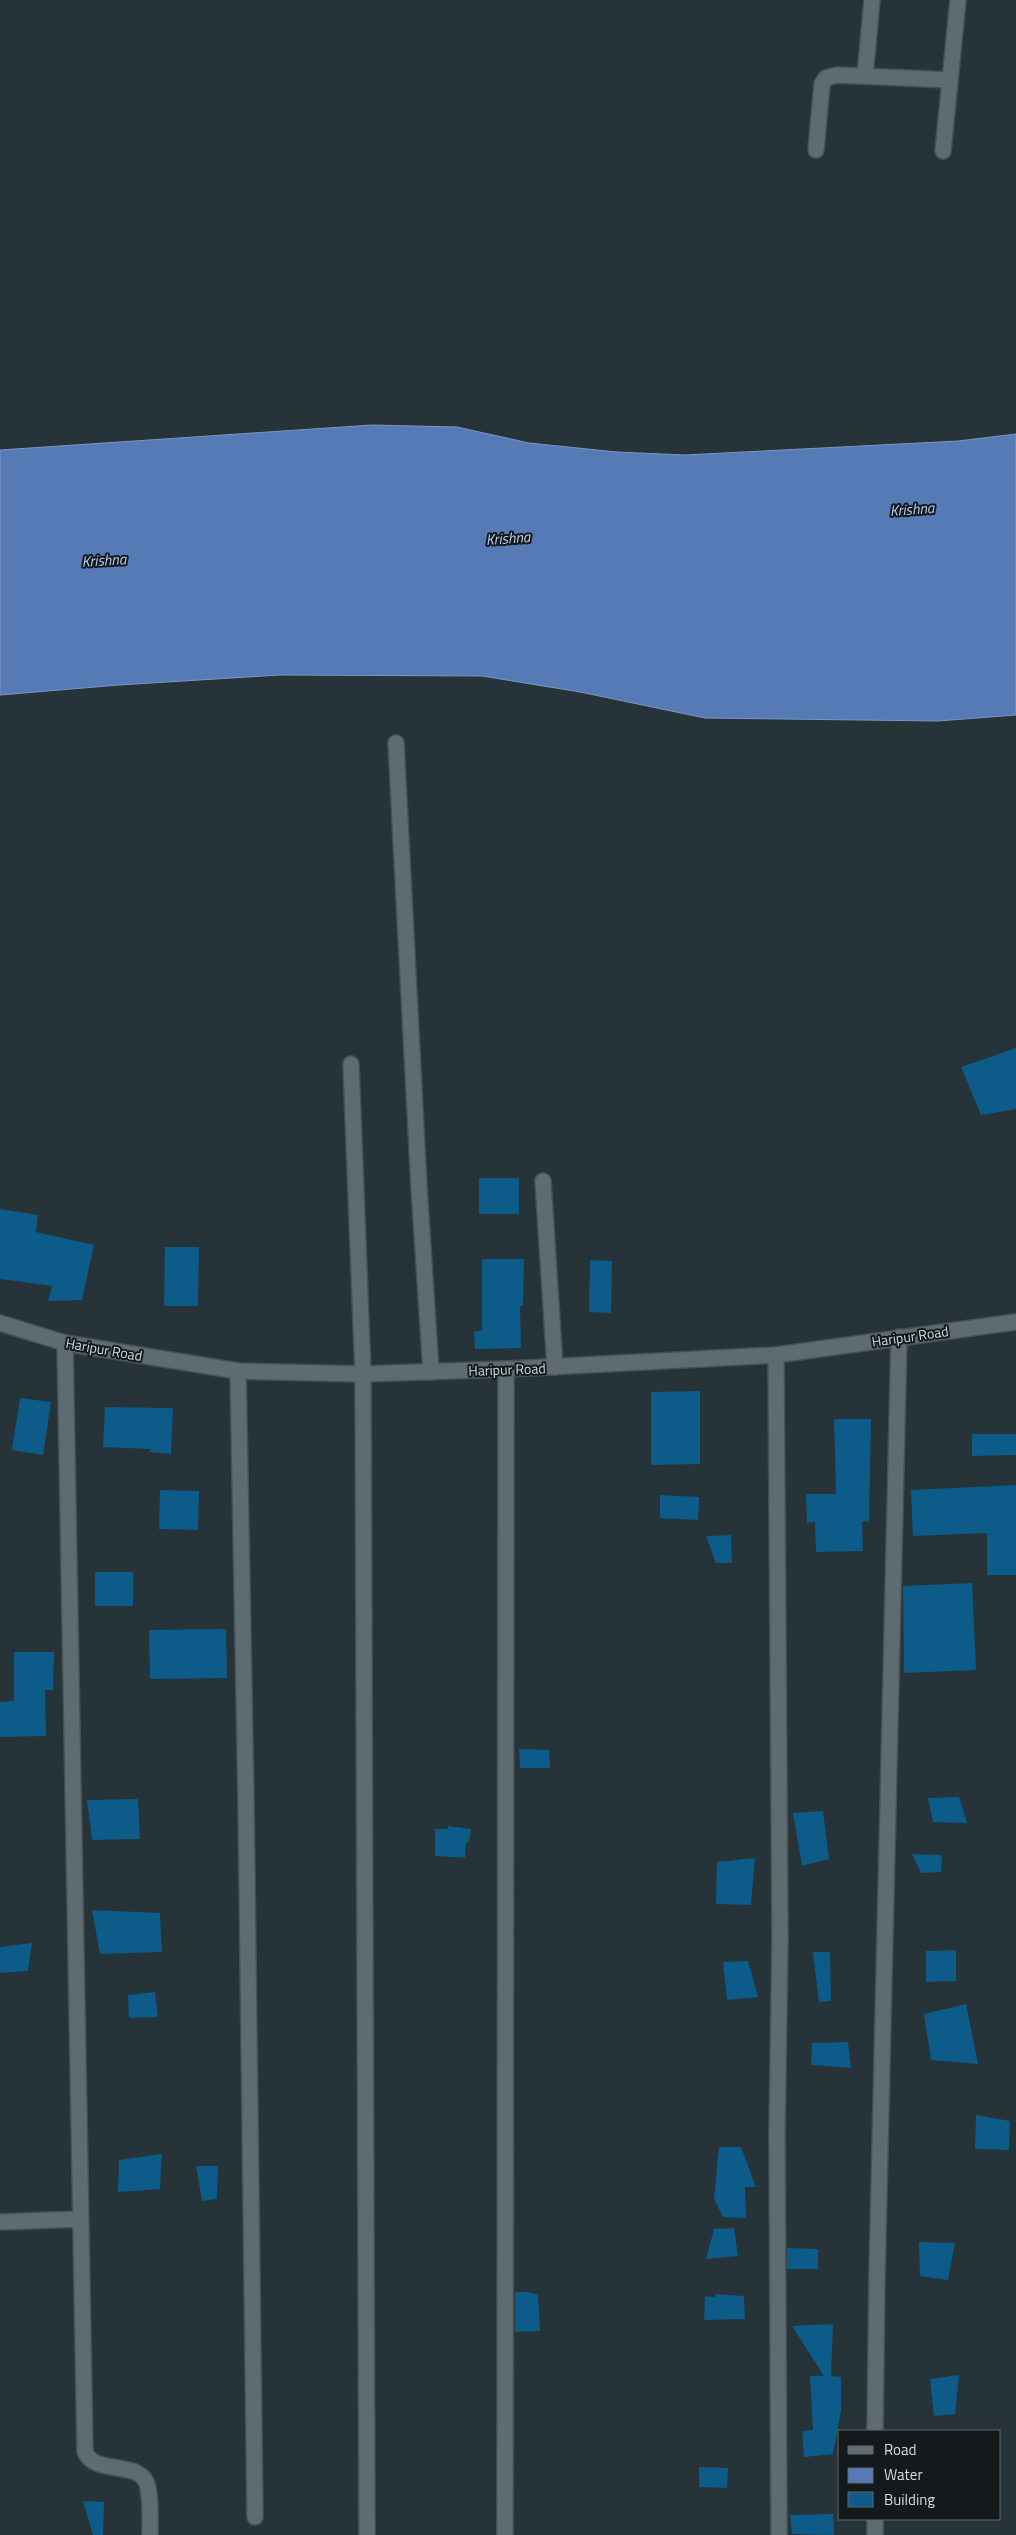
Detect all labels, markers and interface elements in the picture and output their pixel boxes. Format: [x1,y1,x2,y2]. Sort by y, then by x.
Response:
water label: Krishna [889,496,937,522]
water label: Krishna [485,525,533,551]
water label: Krishna [81,547,128,573]
street label: Haripur Road [870,1320,950,1352]
street label: Haripur Road [64,1332,144,1366]
street label: Haripur Road [468,1357,546,1381]
legend [838,2430,1001,2520]
text: Road [884,2438,916,2461]
text: Water [884,2463,923,2486]
text: Building [884,2488,935,2511]

